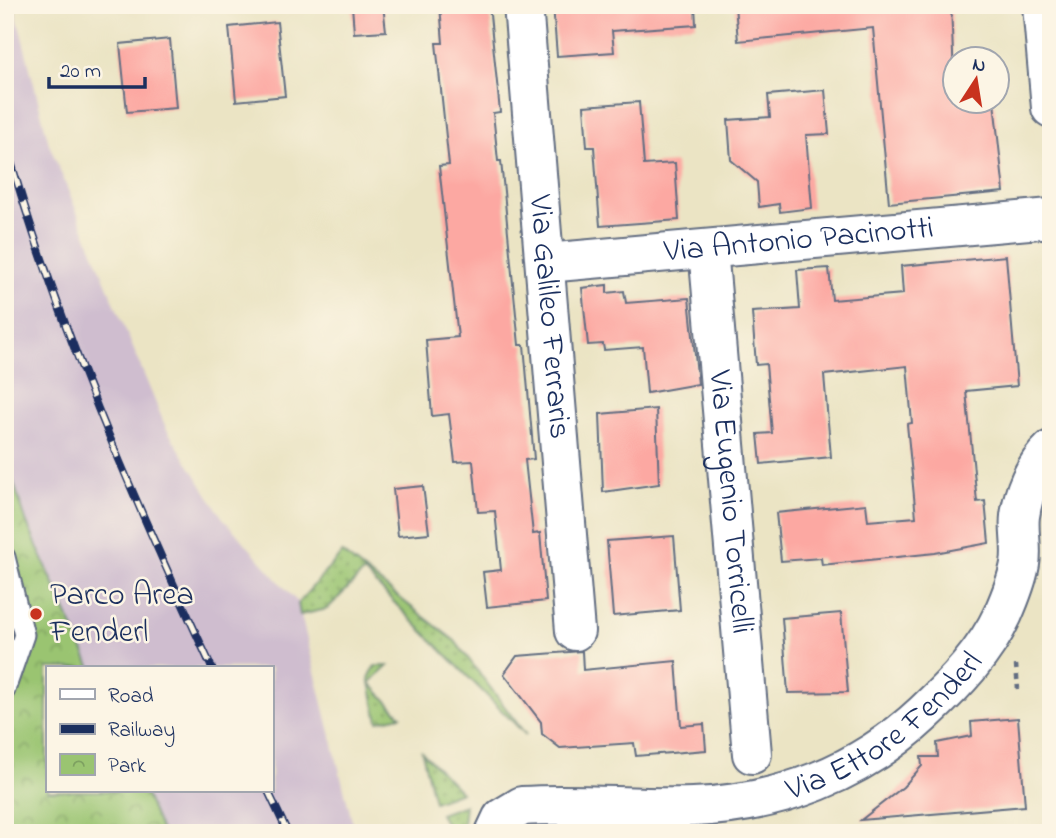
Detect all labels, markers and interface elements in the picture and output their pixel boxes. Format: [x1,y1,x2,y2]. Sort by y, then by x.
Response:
scale bar [49,46,145,90]
north arrow [940,46,1010,116]
text: N [970,51,988,80]
text: 20 m [60,57,101,87]
street label: Via Galileo Ferraris [515,192,582,441]
street label: Via Antonio Pacinotti [661,205,936,276]
street label: Via Eugenio Torricelli [695,367,765,636]
place label: Parco Area Fenderl [49,573,194,657]
marker: Parco Area Fenderl [28,606,44,622]
street label: Via Ettore Fenderl [779,642,995,814]
legend [46,666,273,792]
text: Road [108,682,154,712]
text: Railway [108,716,175,748]
text: Park [108,752,147,782]

